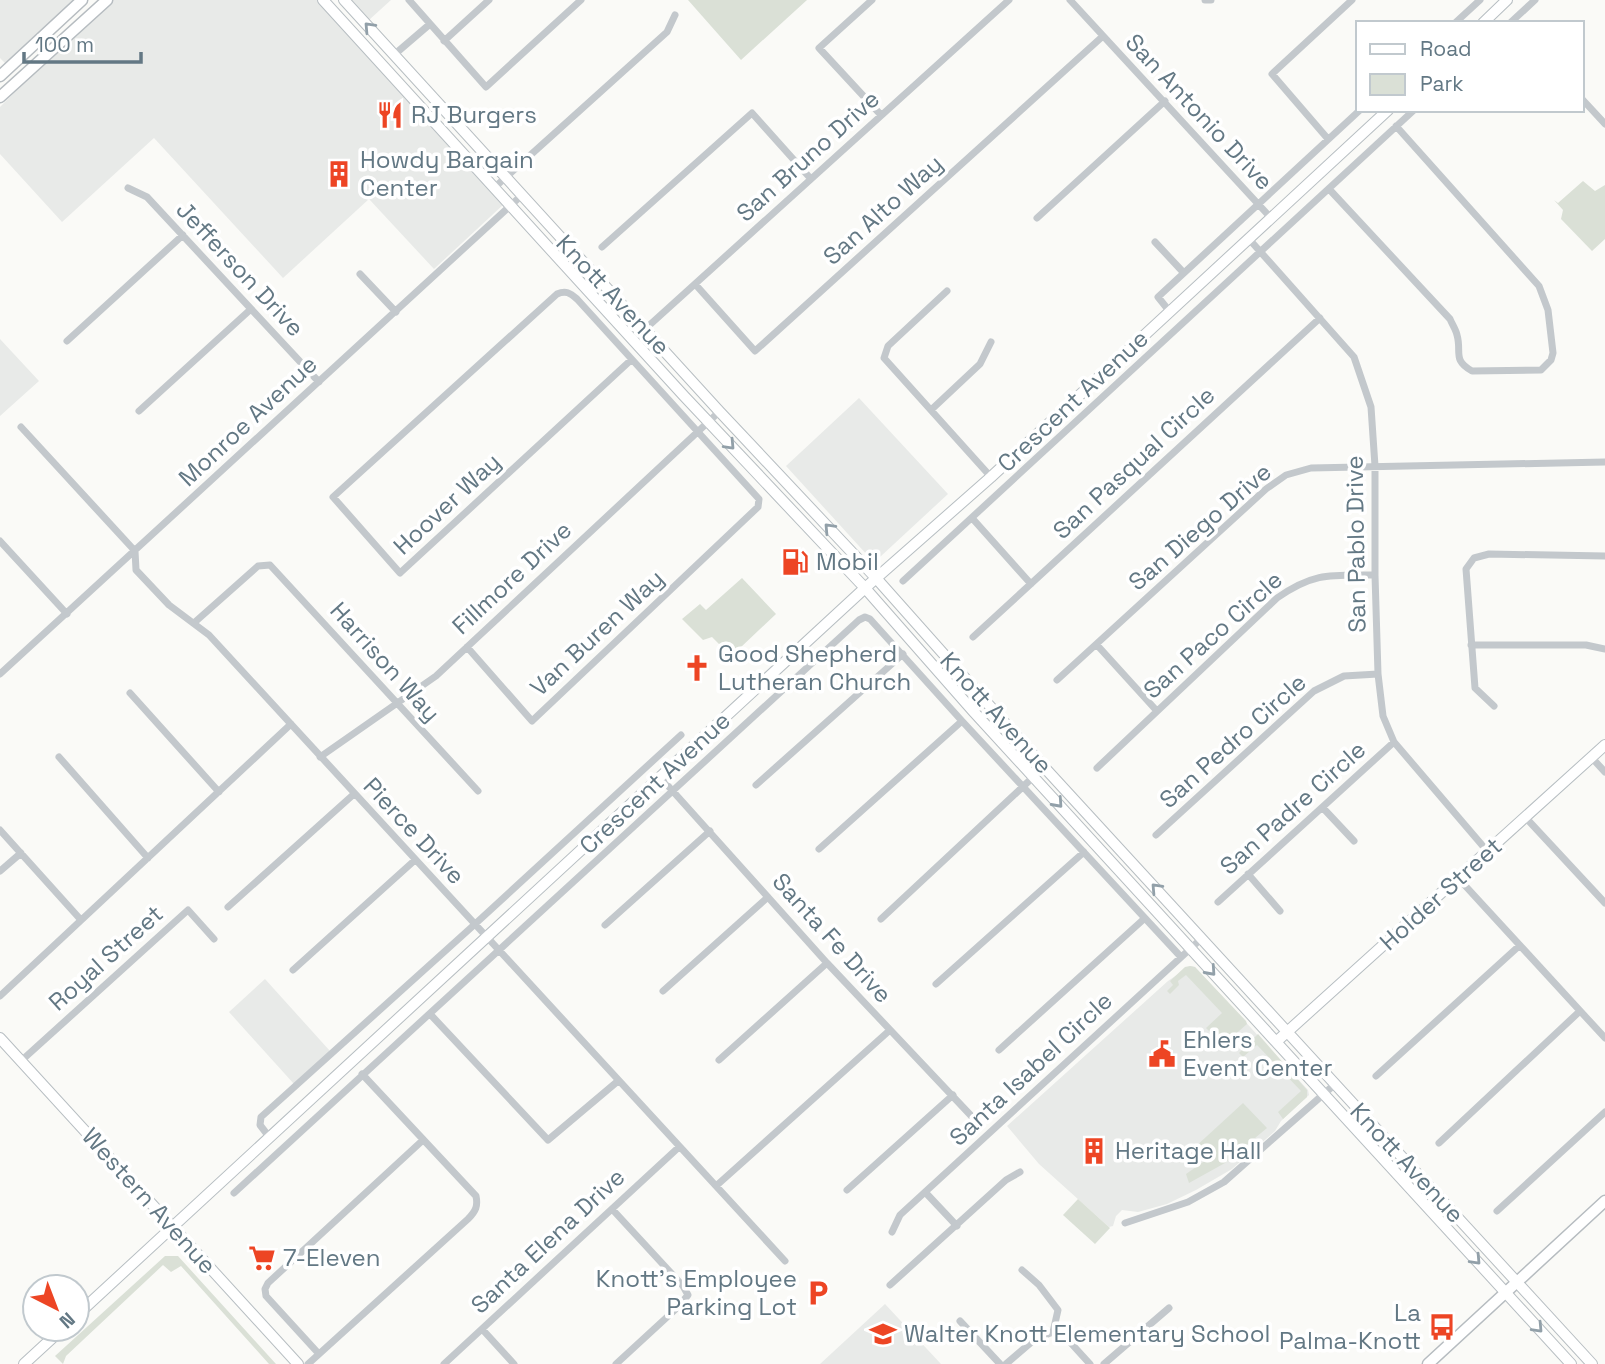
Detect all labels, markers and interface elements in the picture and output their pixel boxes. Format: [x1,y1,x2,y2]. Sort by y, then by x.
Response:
scale bar [24,21,142,65]
legend [1356,21,1584,112]
one-way arrow [365,22,378,35]
street label: San Antonio Drive [1119,27,1280,196]
text: 100 m [35,31,94,58]
text: Road [1420,35,1472,62]
text: Park [1420,70,1464,97]
street label: San Bruno Drive [730,83,886,228]
place label: RJ Burgers [411,99,537,130]
restaurant icon: RJ Burgers [375,100,405,130]
place label: Howdy Bargain Center [360,144,534,203]
street label: San Alto Way [816,148,949,271]
building icon: Howdy Bargain Center [324,159,354,189]
street label: Jefferson Drive [170,194,311,343]
street label: Knott Avenue [550,228,677,361]
street label: Crescent Avenue [991,323,1155,479]
street label: Monroe Avenue [172,348,324,493]
street label: San Pasqual Circle [1046,380,1221,546]
one-way arrow [722,437,735,450]
street label: Hoover Way [387,446,507,561]
street label: San Pablo Drive [1338,455,1373,633]
street label: San Diego Drive [1122,456,1277,597]
street label: Fillmore Drive [445,514,578,641]
one-way arrow [825,523,838,536]
place label: Mobil [816,546,879,577]
fuel station icon: Mobil [780,547,810,577]
street label: Van Buren Way [523,563,670,703]
street label: San Paco Circle [1137,564,1289,705]
street label: Harrison Way [323,595,447,728]
place label: Good Shepherd Lutheran Church [718,638,911,697]
street label: Knott Avenue [933,645,1059,780]
church icon: Good Shepherd Lutheran Church [682,653,712,683]
street label: San Pedro Circle [1153,667,1313,815]
street label: Crescent Avenue [573,705,737,861]
street label: San Padre Circle [1213,734,1372,881]
street label: Pierce Drive [357,771,472,891]
one-way arrow [1050,795,1062,808]
street label: Holder Street [1373,830,1509,957]
street label: Santa Fe Drive [766,866,899,1009]
one-way arrow [1151,883,1164,896]
street label: Royal Street [42,898,169,1017]
one-way arrow [1203,963,1215,976]
street label: Santa Isabel Circle [943,985,1119,1152]
place label: Ehlers Event Center [1183,1024,1333,1083]
public building icon: Ehlers Event Center [1147,1039,1177,1069]
street label: Knott Avenue [1344,1096,1471,1229]
street label: Western Avenue [75,1121,223,1280]
place label: Heritage Hall [1115,1135,1261,1166]
building icon: Heritage Hall [1079,1136,1109,1166]
street label: Santa Elena Drive [464,1161,631,1320]
place label: 7-Eleven [283,1242,381,1273]
supermarket icon: 7-Eleven [247,1243,277,1273]
one-way arrow [1468,1252,1480,1265]
place label: Knott's Employee Parking Lot [596,1263,797,1322]
north arrow [21,1273,91,1343]
parking icon: Knott's Employee Parking Lot [803,1278,833,1308]
place label: La Palma-Knott [1279,1297,1421,1356]
text: N [54,1307,80,1334]
bus stop icon: La Palma-Knott [1427,1312,1457,1342]
place label: Walter Knott Elementary School [904,1318,1270,1349]
school or university icon: Walter Knott Elementary School [868,1319,898,1349]
one-way arrow [1530,1320,1543,1333]

